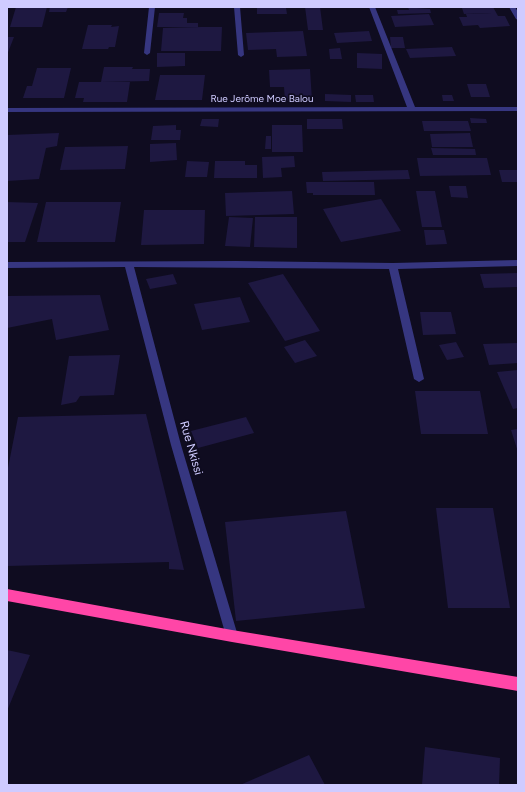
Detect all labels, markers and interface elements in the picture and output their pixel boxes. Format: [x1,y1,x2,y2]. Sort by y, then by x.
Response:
street label: Rue Jerôme Moe Balou [211,93,313,105]
street label: Rue Nkissi [176,419,206,477]

